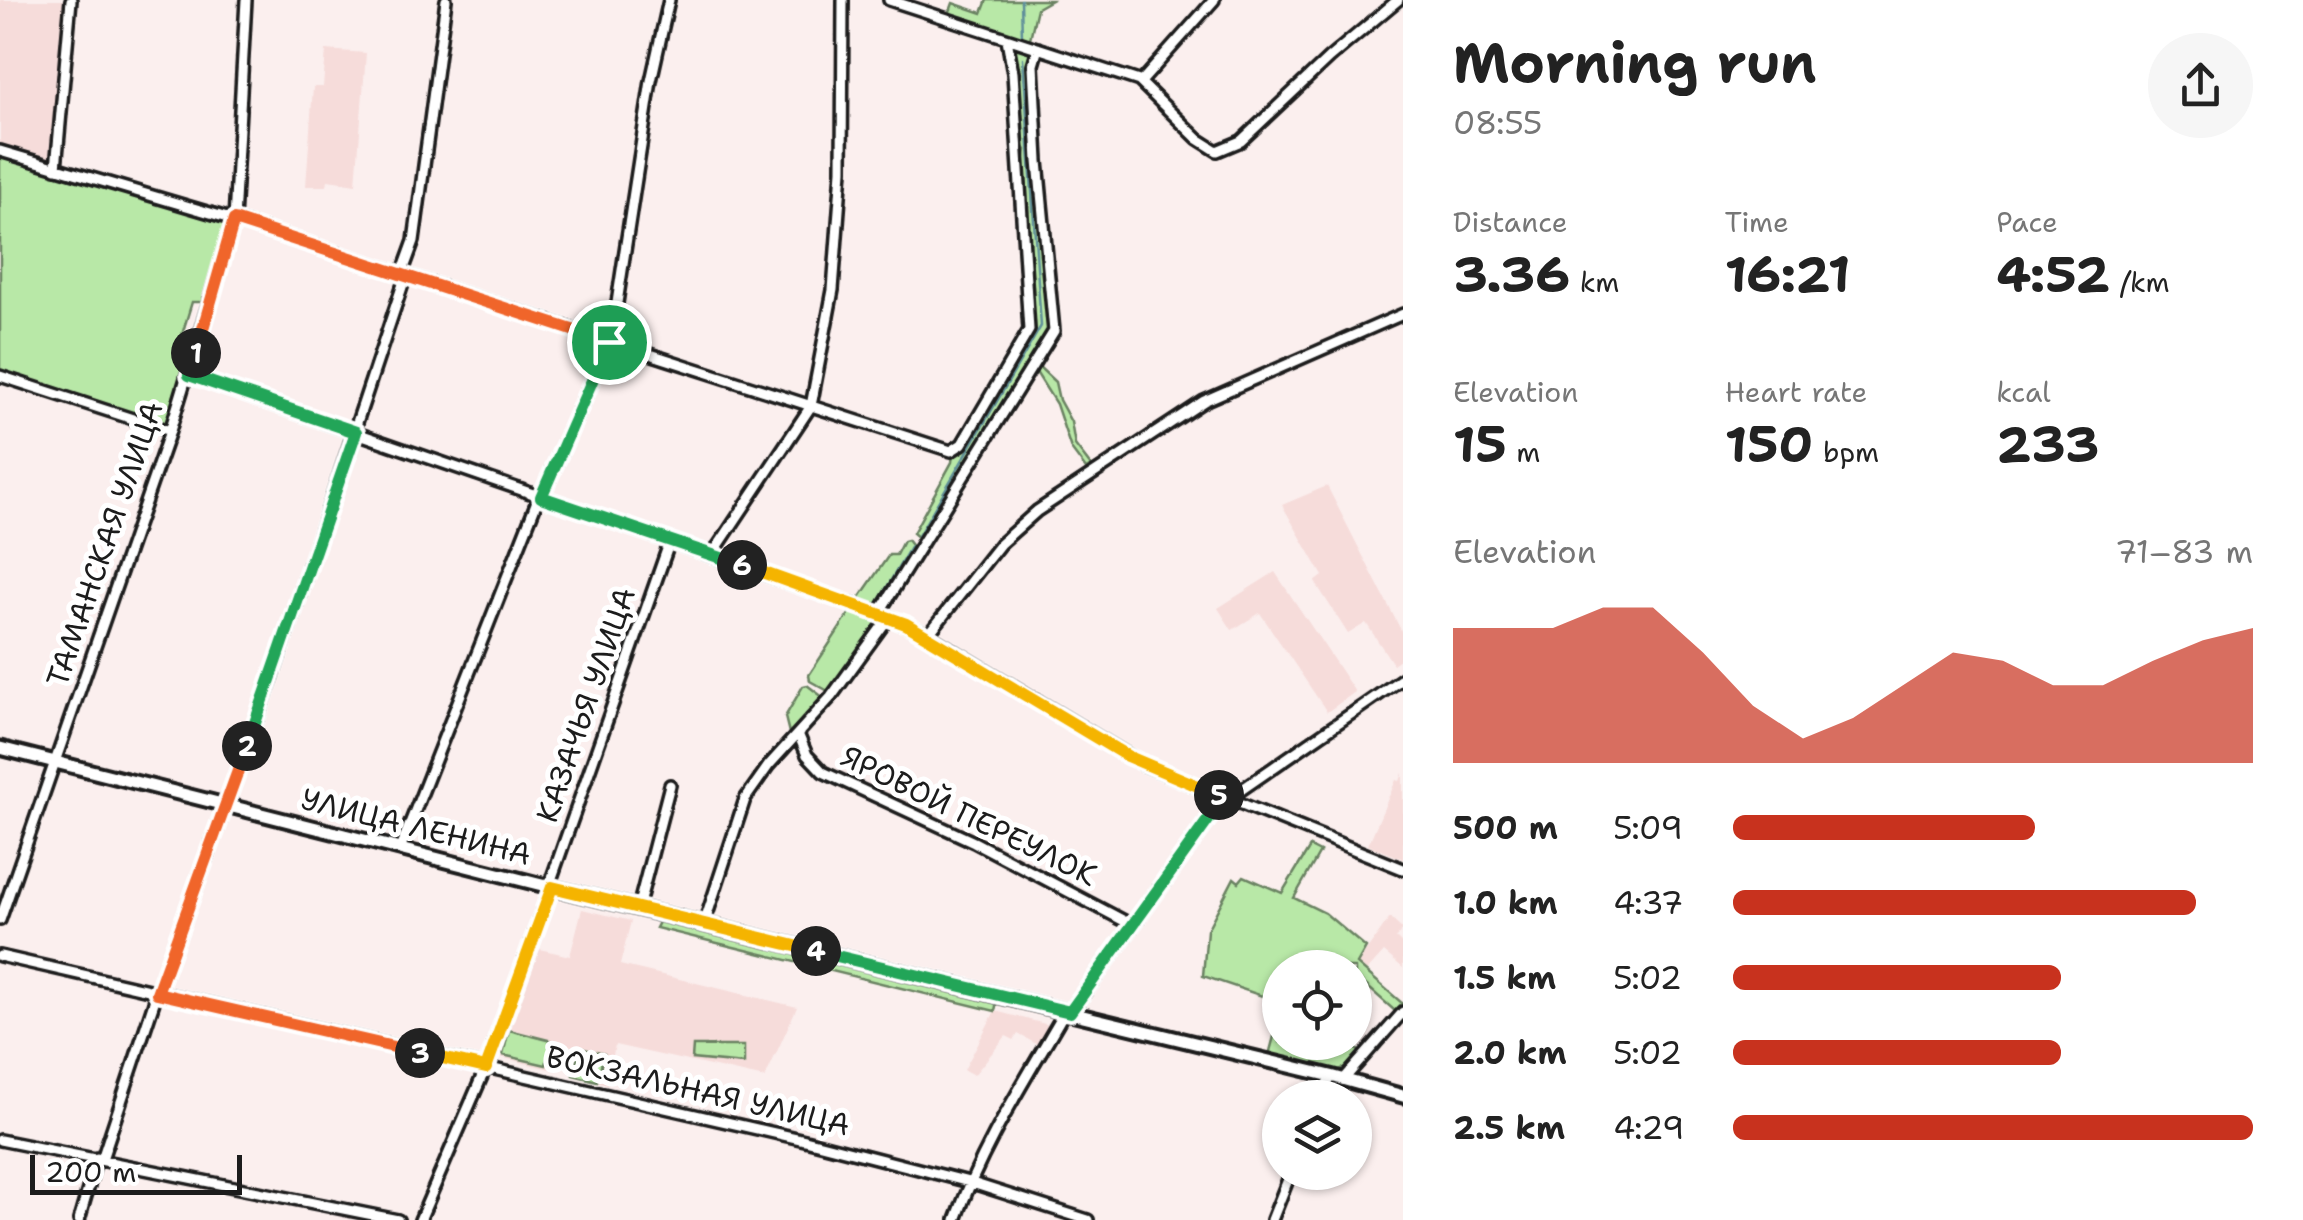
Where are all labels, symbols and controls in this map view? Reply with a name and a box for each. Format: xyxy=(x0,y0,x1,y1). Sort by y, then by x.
text: Morning run xyxy=(1453,26,1817,100)
button: share xyxy=(2148,33,2253,138)
text: 08:55 xyxy=(1453,101,1542,144)
text: Distance xyxy=(1453,203,1568,241)
text: Time xyxy=(1725,203,1789,241)
text: Pace xyxy=(1996,203,2058,241)
text: 3.36 xyxy=(1453,241,1570,308)
text: 16:21 xyxy=(1725,241,1851,308)
text: 4:52 xyxy=(1996,241,2110,308)
text: km xyxy=(1570,263,1619,301)
text: /km xyxy=(2110,263,2170,301)
pin xyxy=(567,300,652,385)
icon: arrive xyxy=(582,315,637,370)
pin: 1 xyxy=(171,328,221,378)
text: 1 xyxy=(190,334,202,372)
text: Elevation xyxy=(1453,373,1578,411)
text: Heart rate xyxy=(1725,373,1867,411)
text: kcal xyxy=(1996,373,2051,411)
street label: ТАМАНСКАЯ УЛИЦА xyxy=(36,396,173,692)
text: 15 xyxy=(1453,411,1507,478)
text: 150 xyxy=(1725,411,1813,478)
text: 233 xyxy=(1996,411,2100,478)
text: m xyxy=(1507,433,1541,471)
text: bpm xyxy=(1813,433,1879,471)
text: Elevation xyxy=(1453,530,1596,573)
text: 71–83 m xyxy=(2115,530,2253,573)
pin: 6 xyxy=(717,540,767,590)
text: 6 xyxy=(732,546,752,584)
street label: КАЗАЧЬЯ УЛИЦА xyxy=(526,582,645,828)
pin: 2 xyxy=(222,721,272,771)
text: 2 xyxy=(237,727,257,765)
street label: ЯРОВОЙ ПЕРЕУЛОК xyxy=(834,736,1104,895)
pin: 5 xyxy=(1194,770,1244,820)
text: 5 xyxy=(1210,776,1228,814)
street label: УЛИЦА ЛЕНИНА xyxy=(297,778,535,875)
text: 500 m xyxy=(1453,806,1558,849)
text: 5:09 xyxy=(1613,806,1683,849)
text: 1.0 km xyxy=(1453,881,1558,924)
text: 4:37 xyxy=(1613,881,1683,924)
pin: 4 xyxy=(791,926,841,976)
text: 4 xyxy=(806,932,826,970)
map controls xyxy=(1262,950,1372,1190)
button: locate xyxy=(1262,950,1372,1060)
text: 1.5 km xyxy=(1453,956,1556,999)
text: 5:02 xyxy=(1613,956,1682,999)
pin: 3 xyxy=(395,1028,445,1078)
text: 2.0 km xyxy=(1453,1031,1567,1074)
text: 5:02 xyxy=(1613,1031,1682,1074)
text: 3 xyxy=(410,1034,430,1072)
street label: ВОКЗАЛЬНАЯ УЛИЦА xyxy=(542,1036,854,1145)
button: layers xyxy=(1262,1080,1372,1190)
text: 2.5 km xyxy=(1453,1106,1565,1149)
text: 4:29 xyxy=(1613,1106,1684,1149)
scale bar xyxy=(30,1150,242,1194)
text: 200 m xyxy=(45,1153,136,1191)

